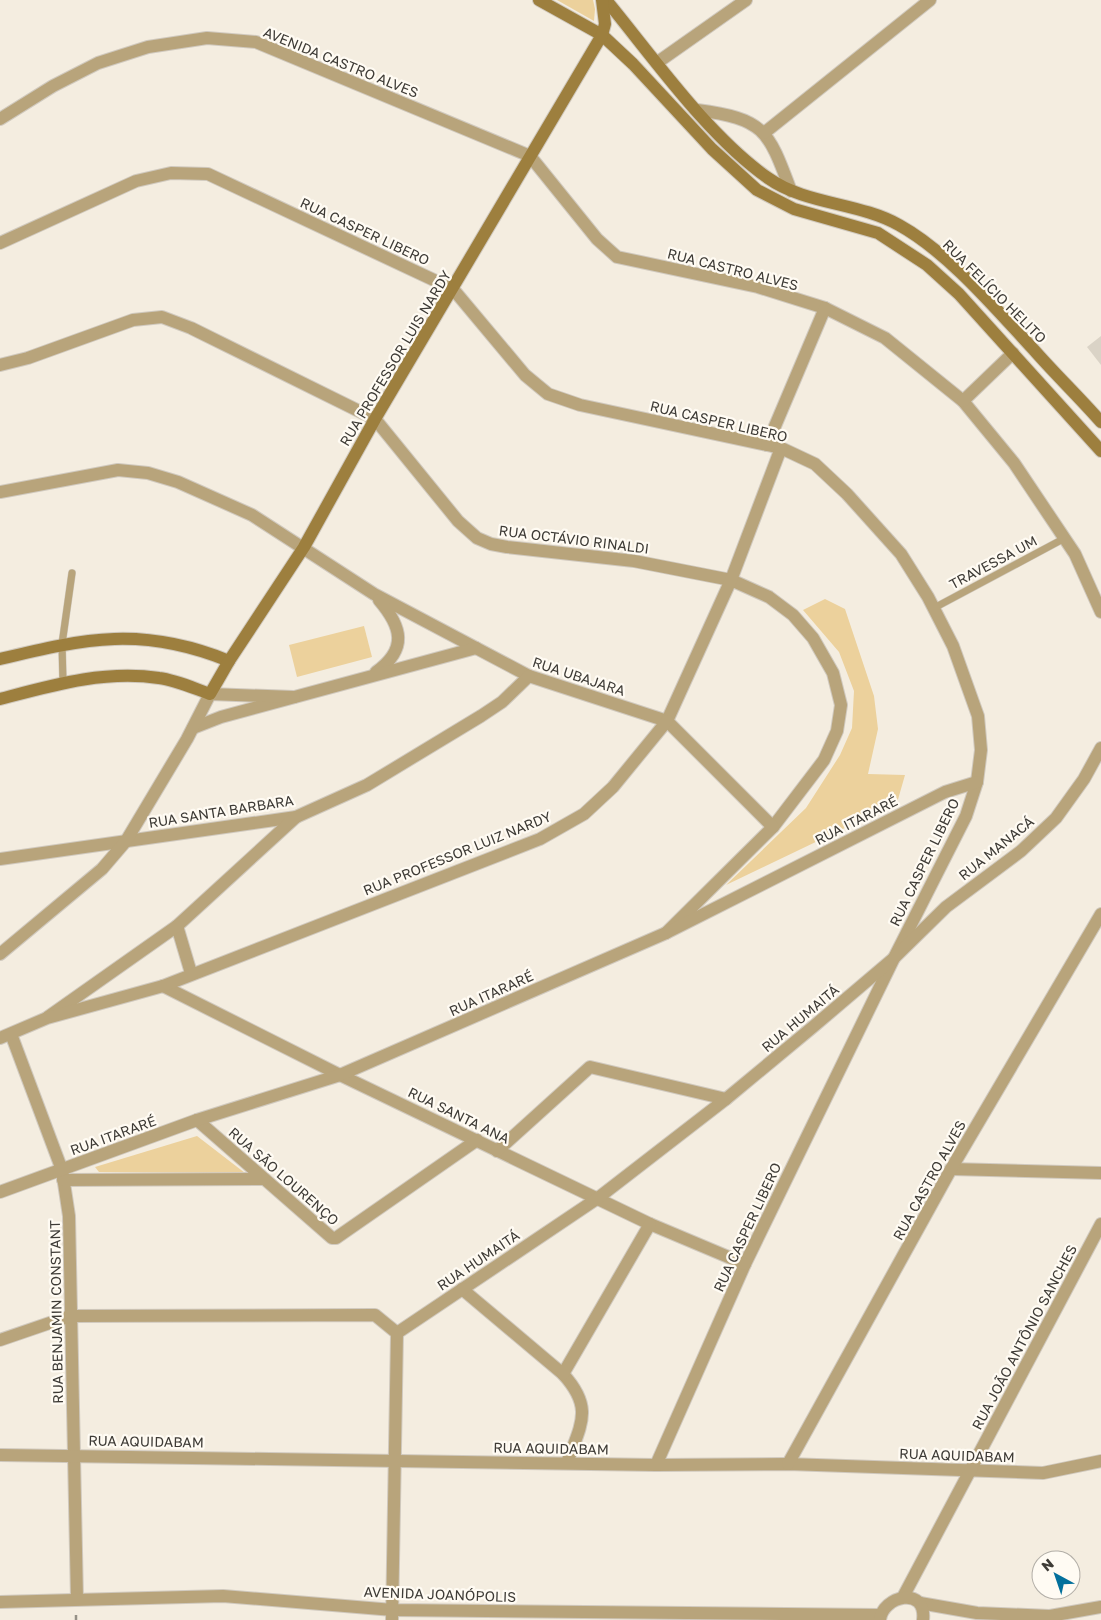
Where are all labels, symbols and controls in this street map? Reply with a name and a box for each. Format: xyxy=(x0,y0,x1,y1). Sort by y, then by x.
street label: AVENIDA CASTRO ALVES xyxy=(261,23,421,101)
street label: RUA CASPER LIBERO xyxy=(298,194,432,268)
street label: RUA FELÍCIO HELITO xyxy=(940,236,1050,346)
street label: RUA CASTRO ALVES xyxy=(666,245,800,293)
street label: RUA PROFESSOR LUIS NARDY xyxy=(336,267,454,449)
street label: RUA CASPER LIBERO xyxy=(649,397,789,445)
street label: RUA OCTÁVIO RINALDI xyxy=(498,521,650,557)
street label: TRAVESSA UM xyxy=(946,532,1040,592)
street label: RUA UBAJARA xyxy=(530,653,628,699)
street label: RUA SANTA BARBARA xyxy=(147,791,295,831)
street label: RUA ITARARÉ xyxy=(812,792,900,848)
street label: RUA CASPER LIBERO xyxy=(886,795,962,929)
street label: RUA PROFESSOR LUIZ NARDY xyxy=(361,807,554,899)
street label: RUA MANACÁ xyxy=(955,812,1038,884)
street label: RUA ITARARÉ xyxy=(446,967,536,1019)
street label: RUA HUMAITÁ xyxy=(758,980,843,1055)
street label: RUA SANTA ANA xyxy=(406,1083,513,1147)
street label: RUA ITARARÉ xyxy=(68,1112,158,1158)
street label: RUA CASTRO ALVES xyxy=(889,1117,969,1243)
street label: RUA SÃO LOURENÇO xyxy=(225,1124,343,1228)
street label: RUA CASPER LIBERO xyxy=(710,1160,784,1294)
street label: RUA BENJAMIN CONSTANT xyxy=(46,1220,66,1404)
street label: RUA HUMAITÁ xyxy=(434,1226,523,1294)
street label: RUA JOÃO ANTÔNIO SANCHES xyxy=(968,1242,1080,1432)
street label: RUA AQUIDABAM xyxy=(88,1431,204,1451)
street label: RUA AQUIDABAM xyxy=(493,1438,609,1458)
street label: RUA AQUIDABAM xyxy=(899,1444,1015,1466)
north arrow xyxy=(1031,1550,1081,1600)
text: N xyxy=(1038,1555,1057,1575)
street label: AVENIDA JOANÓPOLIS xyxy=(363,1583,517,1605)

